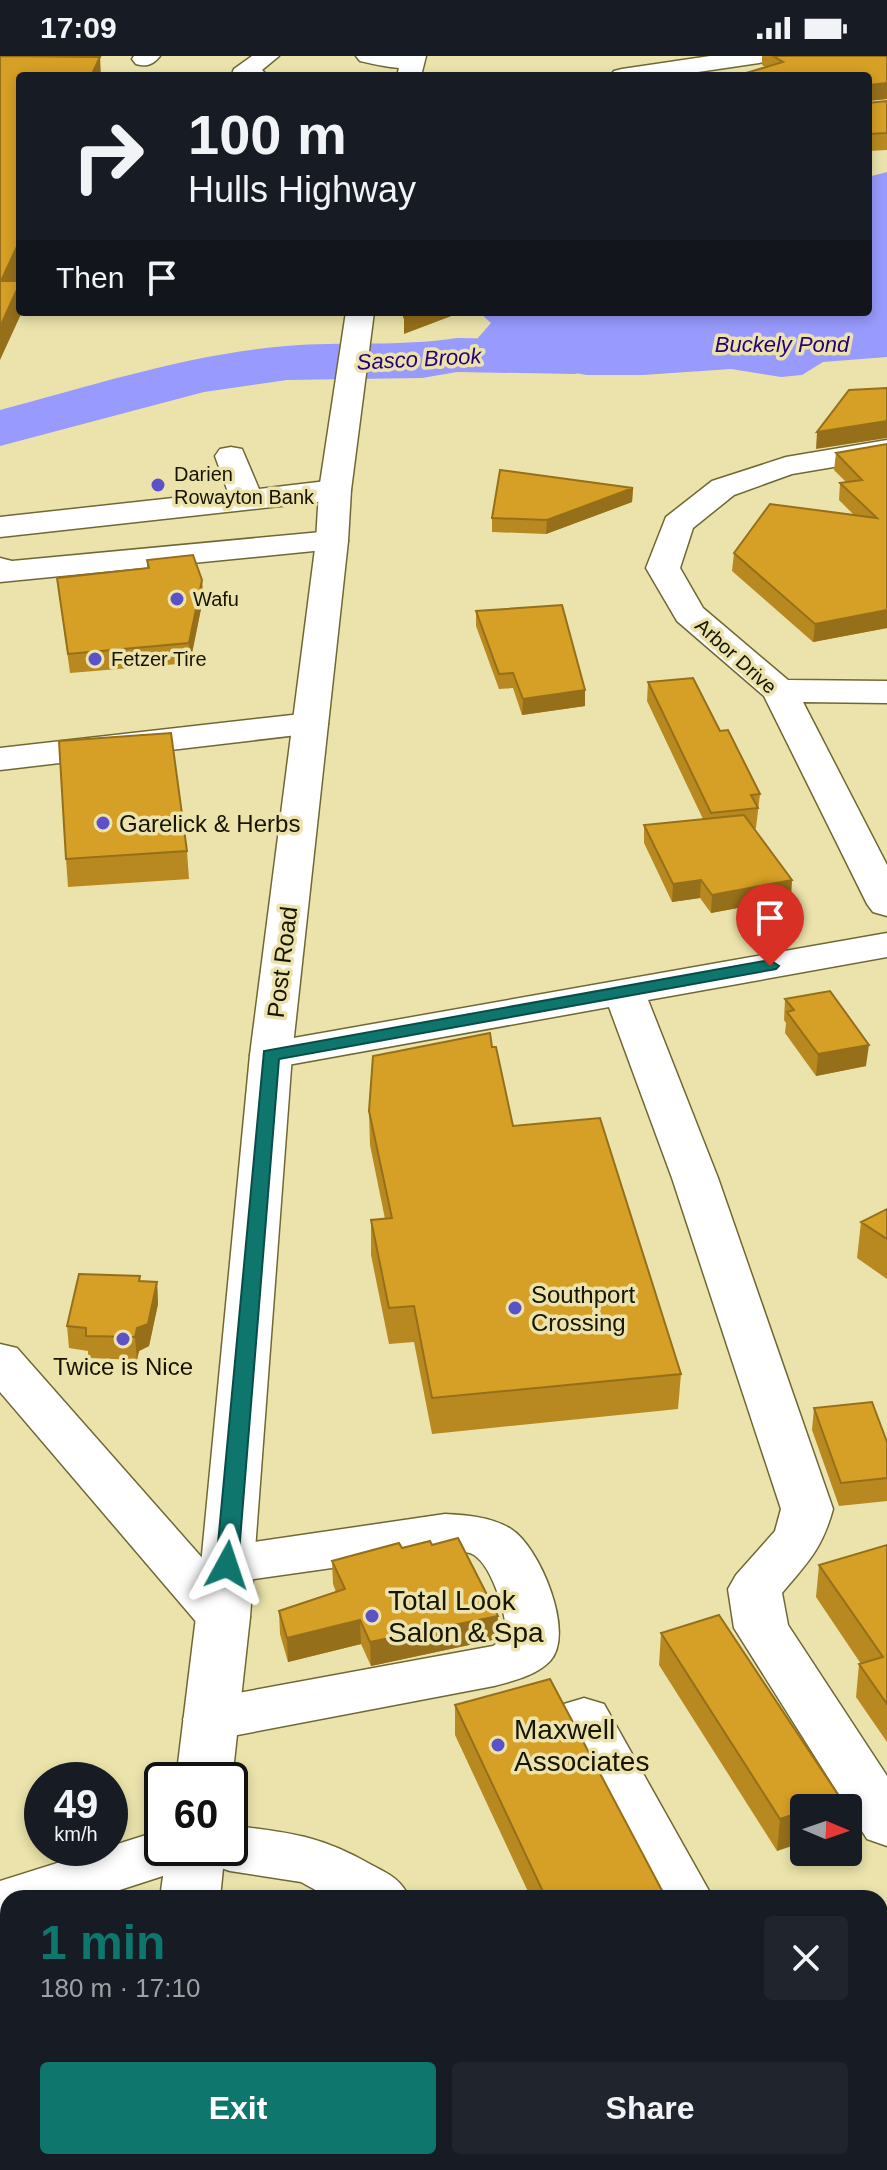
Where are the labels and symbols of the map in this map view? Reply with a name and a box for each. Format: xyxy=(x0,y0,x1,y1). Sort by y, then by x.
water label: Buckely Pond xyxy=(715,332,850,357)
water label: Sasco Brook xyxy=(356,343,483,375)
place label: Darien Rowayton Bank xyxy=(174,463,315,508)
marker: Darien Rowayton Bank xyxy=(149,476,167,494)
place label: Wafu xyxy=(193,588,239,610)
marker: Wafu xyxy=(168,590,186,608)
street label: Arbor Drive xyxy=(691,614,781,698)
place label: Fetzer Tire xyxy=(111,648,207,670)
marker: Fetzer Tire xyxy=(86,650,104,668)
place label: Garelick & Herbs xyxy=(119,810,300,837)
marker: Garelick & Herbs xyxy=(94,814,112,832)
pin xyxy=(736,884,804,966)
street label: Post Road xyxy=(262,905,302,1019)
place label: Southport Crossing xyxy=(531,1281,635,1336)
marker: Southport Crossing xyxy=(506,1299,524,1317)
marker: Twice is Nice xyxy=(114,1330,132,1348)
place label: Twice is Nice xyxy=(53,1353,193,1380)
position arrow xyxy=(185,1523,269,1607)
place label: Total Look Salon & Spa xyxy=(388,1585,544,1648)
marker: Total Look Salon & Spa xyxy=(363,1607,381,1625)
place label: Maxwell Associates xyxy=(514,1714,649,1777)
marker: Maxwell Associates xyxy=(489,1736,507,1754)
speed limit sign: 60 xyxy=(144,1762,248,1866)
north arrow xyxy=(790,1794,862,1866)

